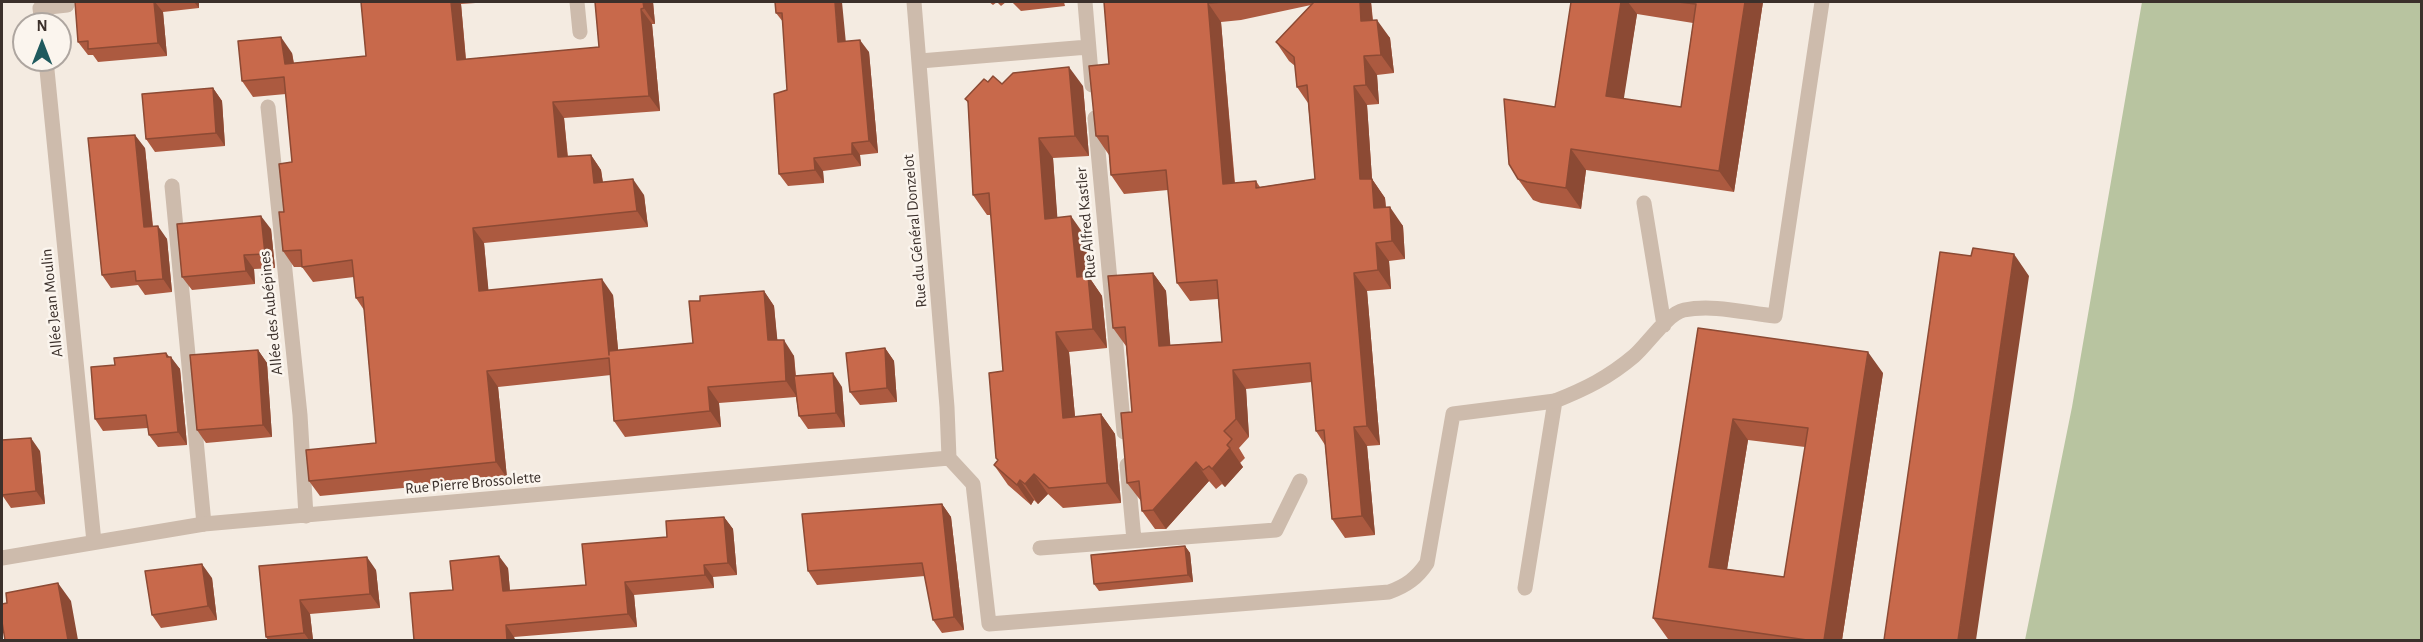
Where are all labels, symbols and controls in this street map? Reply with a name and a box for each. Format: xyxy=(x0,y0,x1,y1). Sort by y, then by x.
north arrow xyxy=(12,12,72,72)
text: N xyxy=(36,18,48,34)
street label: Rue du Général Donzelot xyxy=(899,153,931,309)
street label: Rue Alfred Kastler xyxy=(1072,167,1100,279)
street label: Allée Jean Moulin xyxy=(37,248,67,358)
street label: Allée des Aubépines xyxy=(255,250,287,376)
street label: Rue Pierre Brossolette xyxy=(404,467,542,499)

